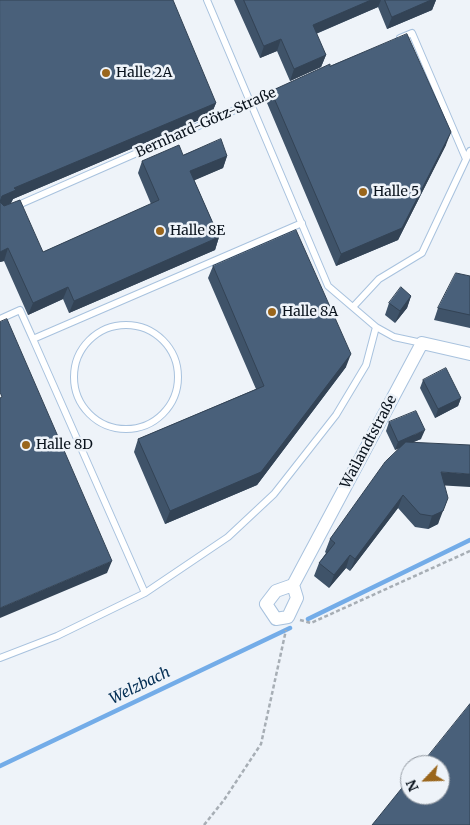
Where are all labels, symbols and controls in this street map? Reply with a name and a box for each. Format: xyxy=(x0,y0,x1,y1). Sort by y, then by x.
place label: Halle 2A xyxy=(116,65,172,81)
marker: Halle 2A xyxy=(100,67,112,79)
street label: Bernhard-Götz-Straße xyxy=(133,84,279,162)
place label: Halle 5 xyxy=(373,184,419,200)
marker: Halle 5 xyxy=(357,186,369,198)
place label: Halle 8E xyxy=(170,223,225,239)
marker: Halle 8E xyxy=(154,225,166,237)
place label: Halle 8A xyxy=(282,304,338,320)
marker: Halle 8A xyxy=(266,306,278,318)
street label: Wailandtstraße xyxy=(337,392,401,492)
place label: Halle 8D xyxy=(36,437,93,453)
marker: Halle 8D xyxy=(20,439,32,451)
water label: Welzbach xyxy=(107,664,173,708)
north arrow xyxy=(400,755,450,805)
text: N xyxy=(402,777,423,794)

